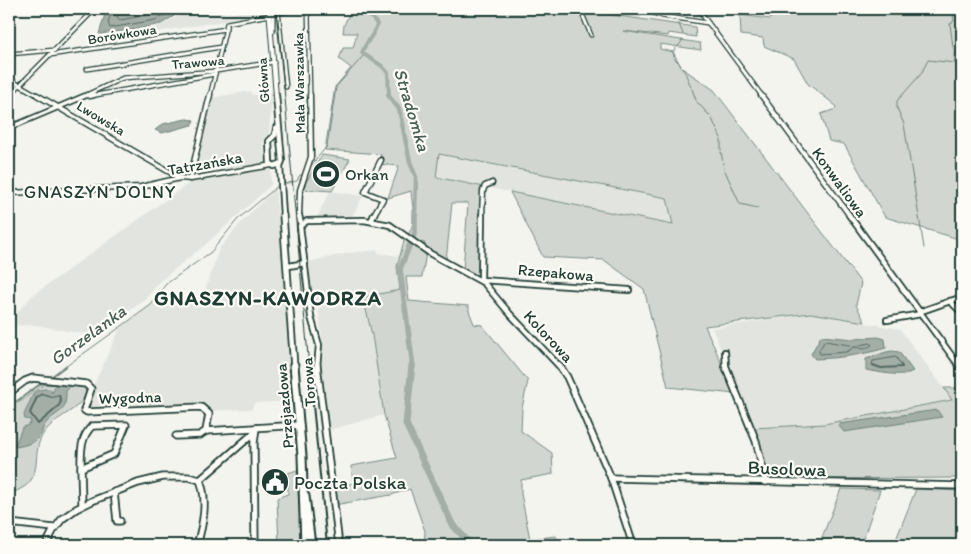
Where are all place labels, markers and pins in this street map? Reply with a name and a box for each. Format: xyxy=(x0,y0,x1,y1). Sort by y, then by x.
sports icon: Orkan xyxy=(311,159,341,189)
place label: Orkan xyxy=(345,165,389,184)
public building icon: Poczta Polska xyxy=(260,467,290,497)
place label: Poczta Polska xyxy=(294,471,406,494)

